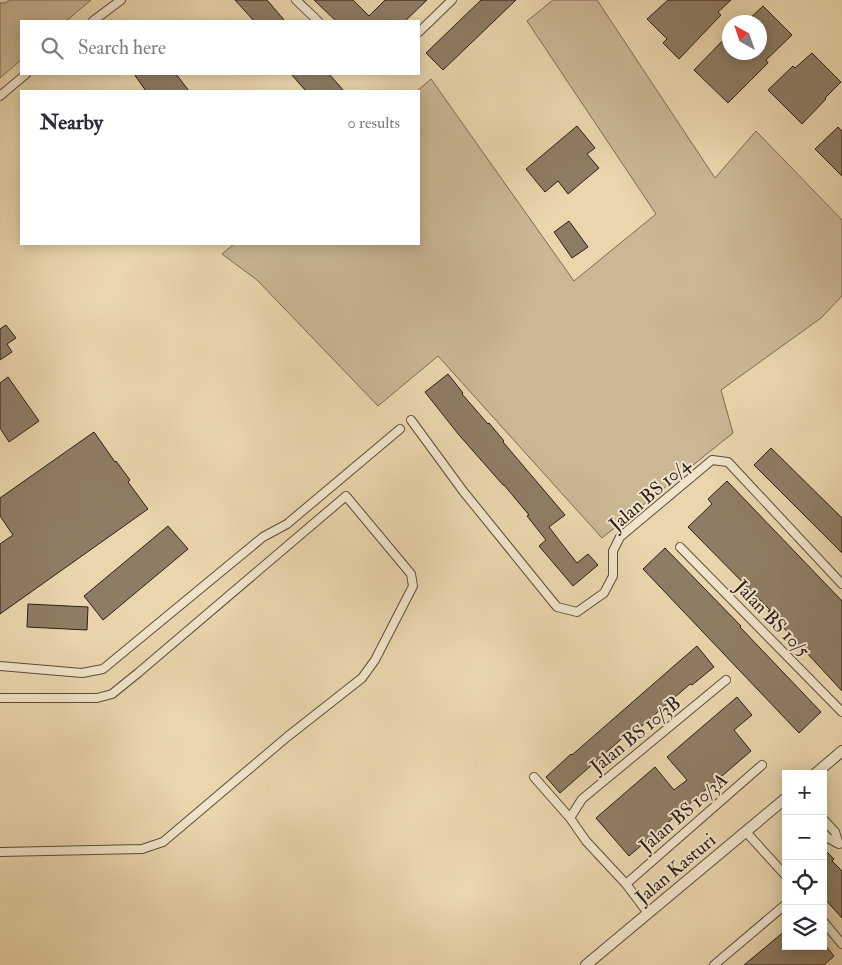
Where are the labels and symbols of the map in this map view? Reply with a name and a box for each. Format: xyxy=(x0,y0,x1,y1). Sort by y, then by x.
north arrow xyxy=(722,15,767,60)
street label: Jalan BS 10/4 xyxy=(603,453,696,537)
street label: Jalan BS 10/5 xyxy=(729,574,815,663)
street label: Jalan BS 10/3B xyxy=(585,691,686,779)
street label: Jalan BS 10/3A xyxy=(634,768,733,858)
street label: Jalan Kasturi xyxy=(630,828,721,910)

